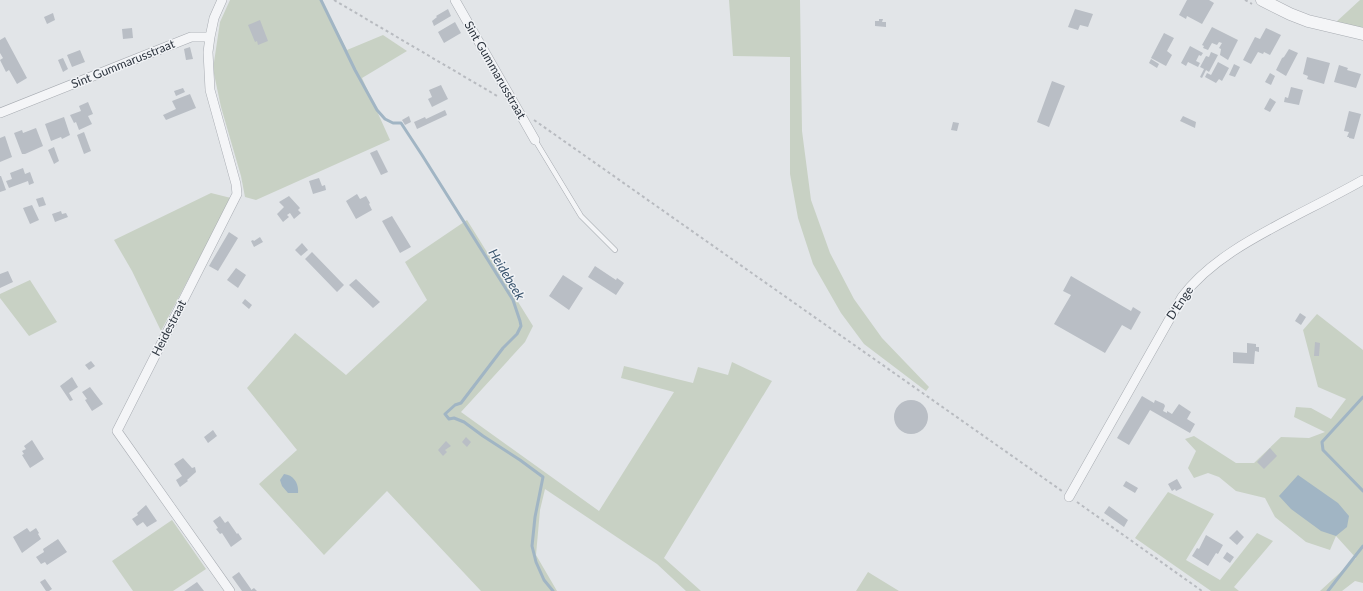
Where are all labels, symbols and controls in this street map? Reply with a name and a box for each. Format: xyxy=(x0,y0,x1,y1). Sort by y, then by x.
street label: Sint Gummarusstraat xyxy=(461,18,530,122)
street label: Sint Gummarusstraat xyxy=(69,36,178,91)
water label: Heidebeek xyxy=(486,246,529,303)
street label: D'Enge xyxy=(1163,283,1196,322)
street label: Heidestraat xyxy=(148,296,189,358)

